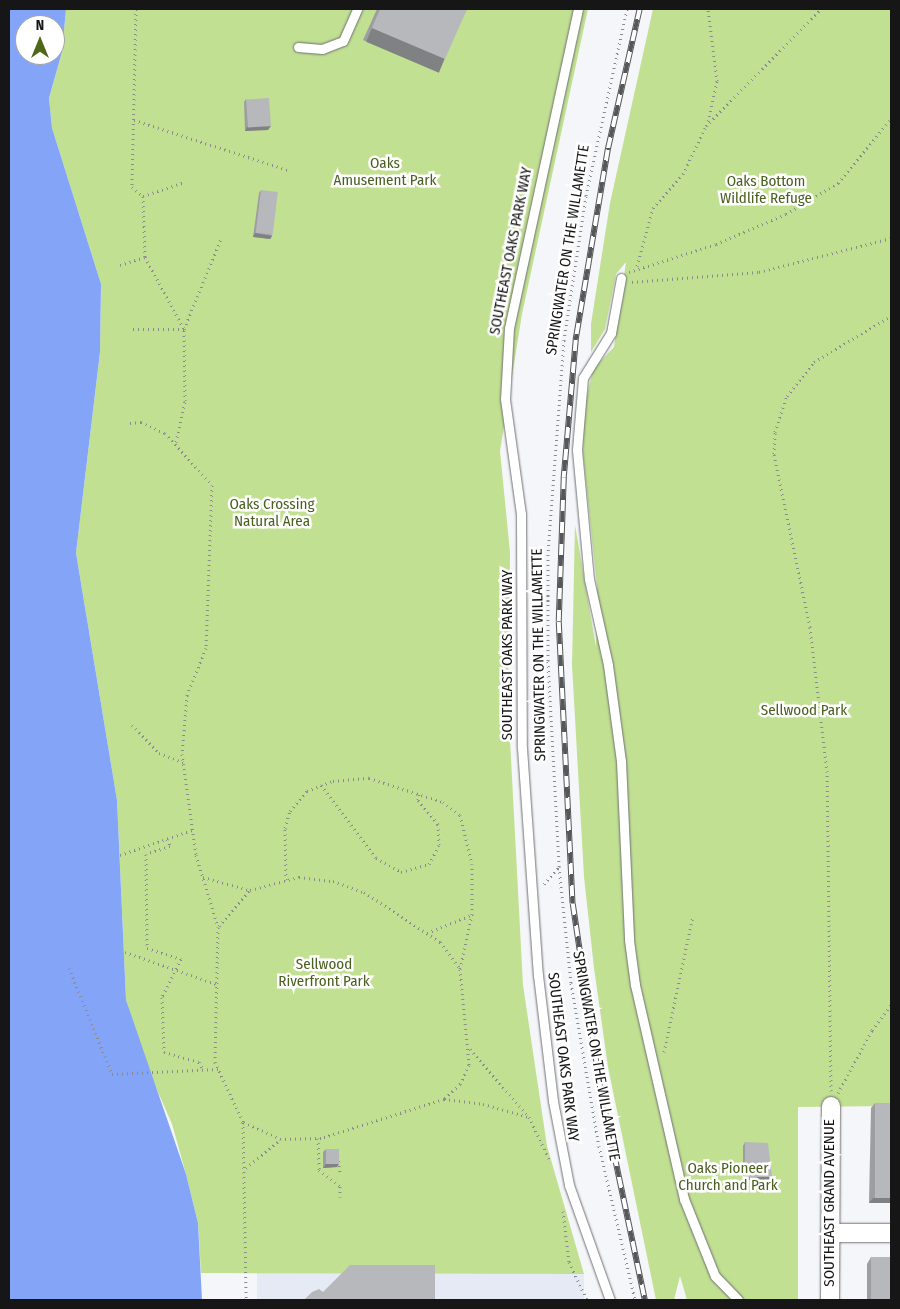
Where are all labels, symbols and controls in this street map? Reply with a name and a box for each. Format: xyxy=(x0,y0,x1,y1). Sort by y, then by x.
north arrow xyxy=(15,15,65,65)
text: N xyxy=(36,17,44,34)
street label: SPRINGWATER ON THE WILLAMETTE xyxy=(542,144,594,356)
park label: Oaks Amusement Park xyxy=(333,154,437,189)
street label: SOUTHEAST OAKS PARK WAY xyxy=(486,166,536,336)
park label: Oaks Bottom Wildlife Refuge xyxy=(720,172,812,207)
park label: Oaks Crossing Natural Area xyxy=(230,495,314,530)
street label: SPRINGWATER ON THE WILLAMETTE xyxy=(528,548,550,762)
street label: SOUTHEAST OAKS PARK WAY xyxy=(499,570,517,740)
park label: Sellwood Park xyxy=(761,702,847,720)
street label: SPRINGWATER ON THE WILLAMETTE xyxy=(569,950,623,1162)
park label: Sellwood Riverfront Park xyxy=(278,955,370,990)
street label: SOUTHEAST OAKS PARK WAY xyxy=(544,971,582,1143)
street label: SOUTHEAST GRAND AVENUE xyxy=(821,1119,839,1287)
park label: Oaks Pioneer Church and Park xyxy=(678,1159,778,1194)

